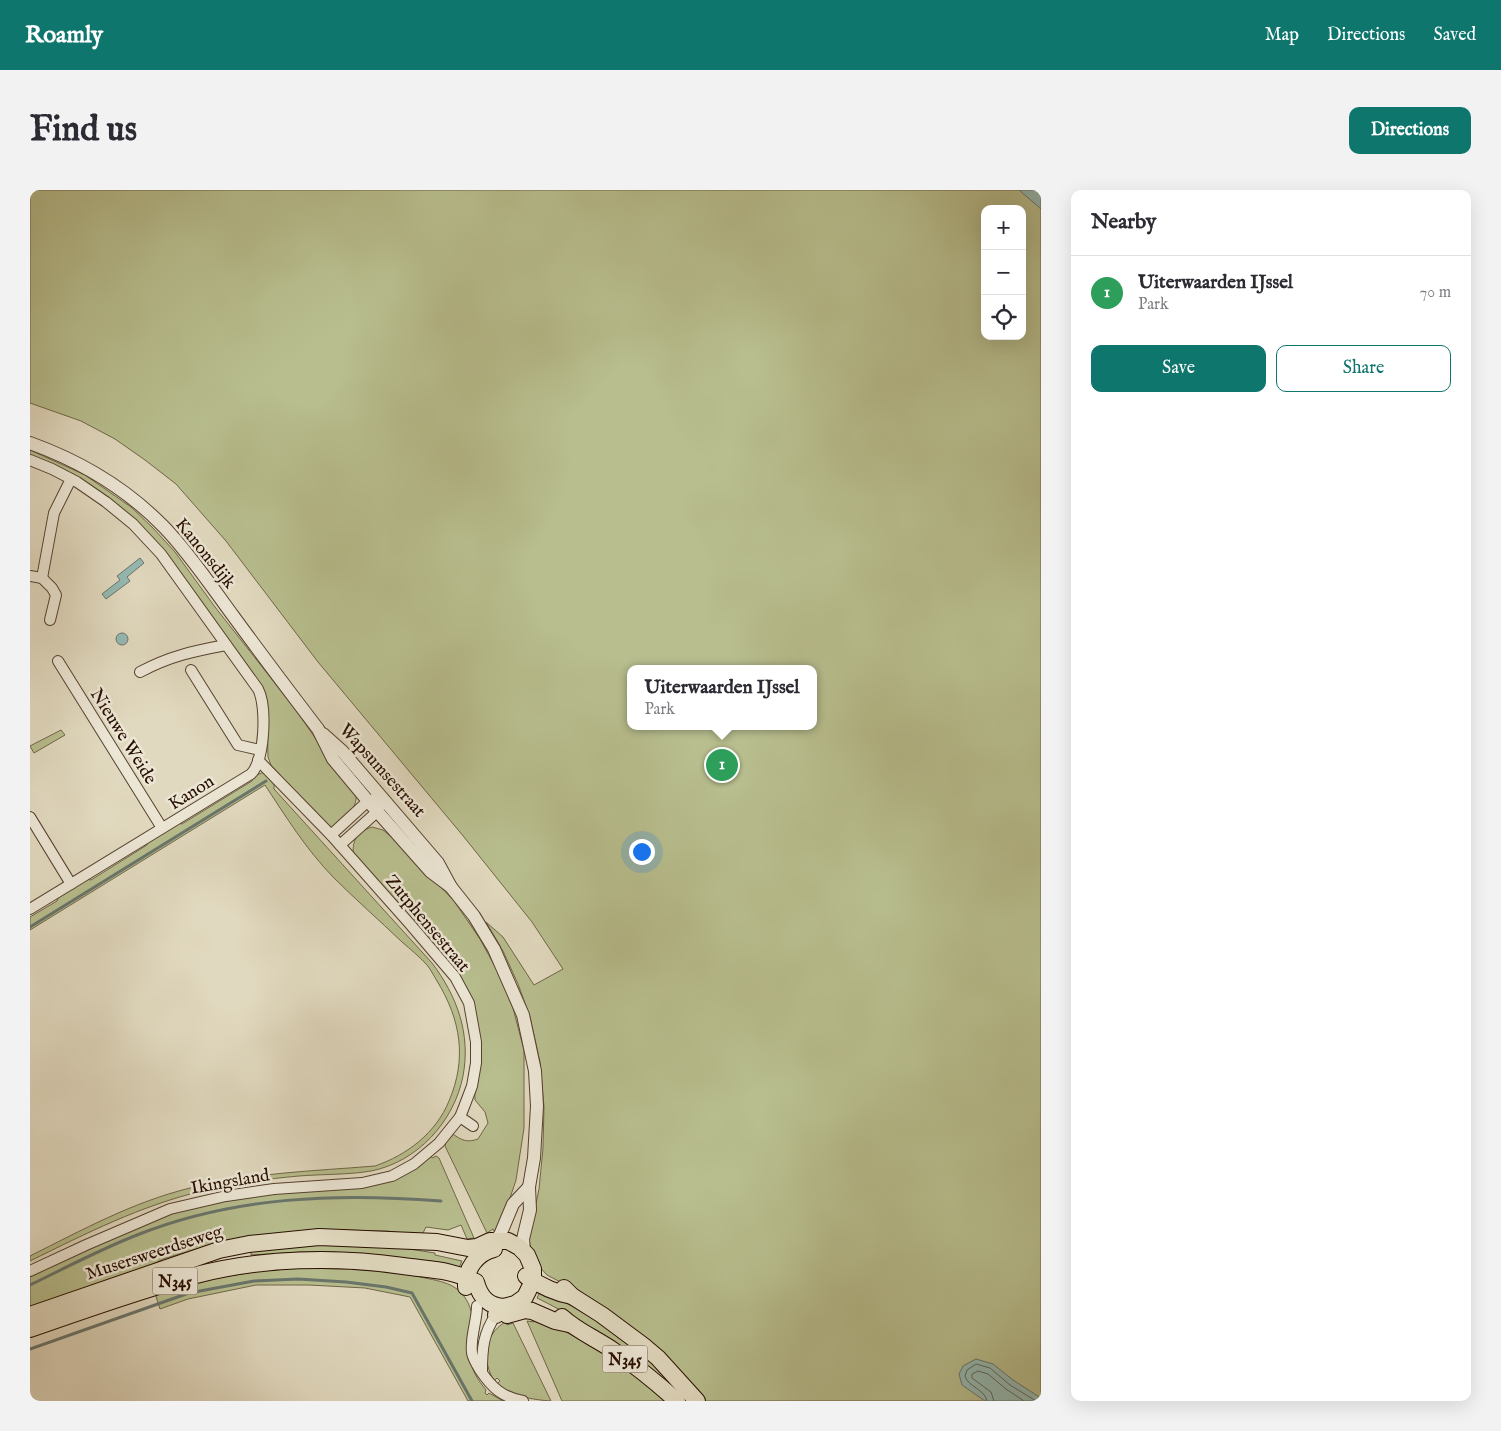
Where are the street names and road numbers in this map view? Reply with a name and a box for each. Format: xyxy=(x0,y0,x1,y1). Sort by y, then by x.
street label: Kanonsdijk xyxy=(169,514,240,594)
street label: Nieuwe Weide xyxy=(84,685,161,789)
street label: Wapsumsestraat xyxy=(334,719,430,823)
street label: Kanon xyxy=(165,770,219,816)
street label: Zutphensestraat xyxy=(379,870,474,978)
street label: Ikingsland xyxy=(189,1164,272,1201)
street label: Musersweerdseweg xyxy=(83,1220,226,1286)
road number: N345 xyxy=(152,1268,198,1294)
road number: N345 xyxy=(602,1346,648,1372)

